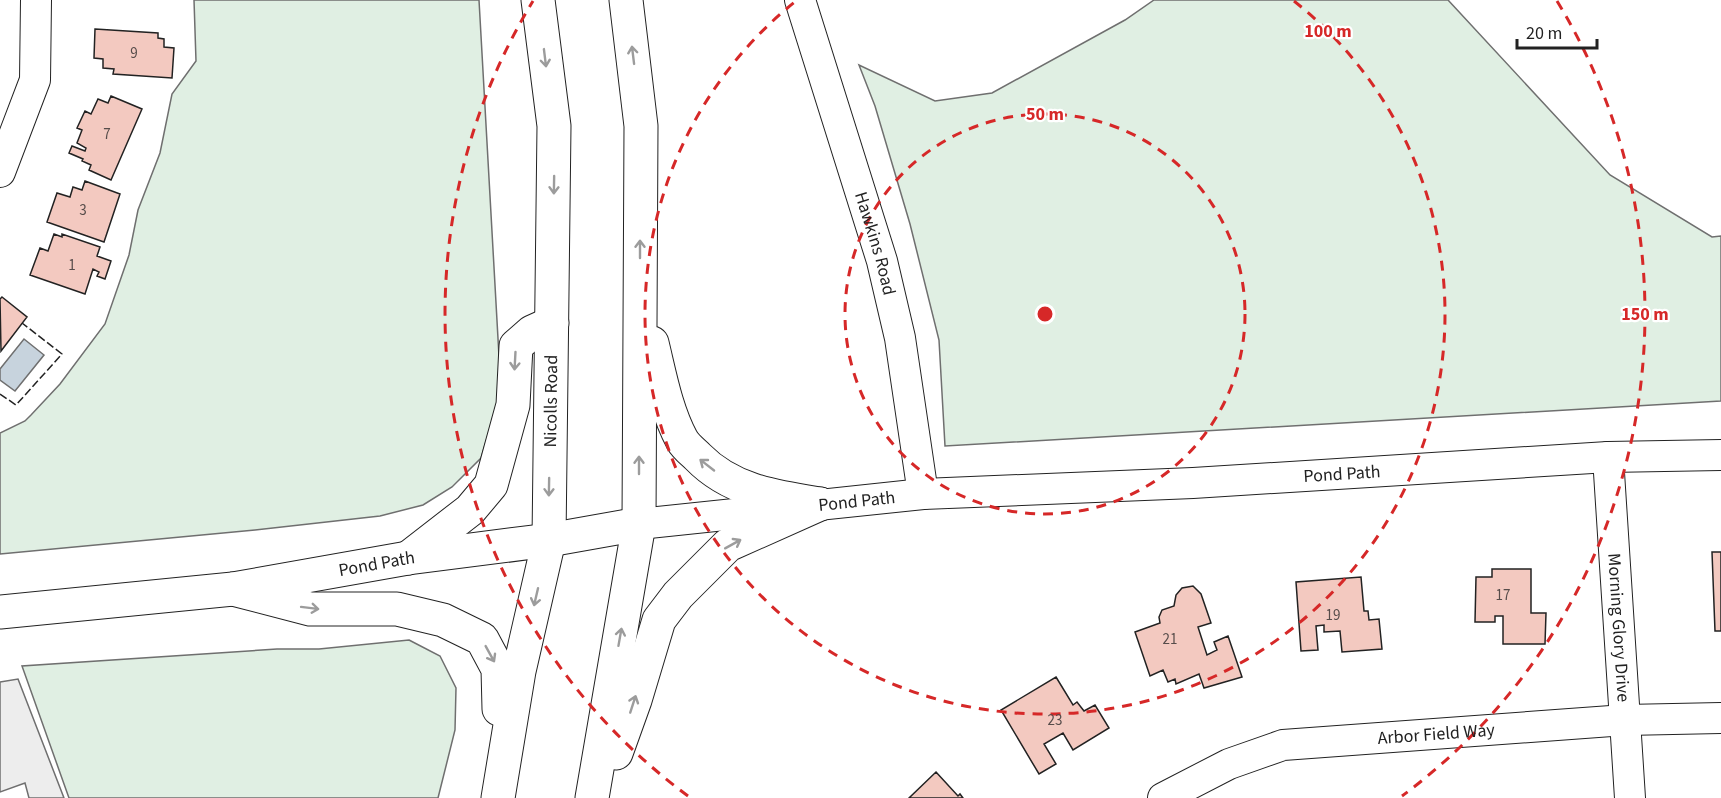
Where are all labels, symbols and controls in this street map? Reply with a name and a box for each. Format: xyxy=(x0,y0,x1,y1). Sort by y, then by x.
scale bar xyxy=(1517,12,1596,50)
text: 100 m xyxy=(1304,19,1352,44)
text: 20 m xyxy=(1526,21,1562,46)
house number: 9 xyxy=(130,43,138,64)
one-way arrow xyxy=(627,45,638,65)
one-way arrow xyxy=(540,48,551,67)
text: 50 m xyxy=(1026,102,1064,127)
house number: 7 xyxy=(103,124,111,145)
one-way arrow xyxy=(548,174,559,194)
street label: Hawkins Road xyxy=(848,189,902,298)
house number: 3 xyxy=(79,200,87,221)
one-way arrow xyxy=(635,240,646,260)
house number: 1 xyxy=(68,255,76,276)
text: 150 m xyxy=(1621,302,1669,327)
centre of rings xyxy=(1035,304,1055,324)
one-way arrow xyxy=(509,351,520,371)
street label: Nicolls Road xyxy=(538,355,564,448)
one-way arrow xyxy=(633,456,645,476)
one-way arrow xyxy=(700,459,716,472)
street label: Pond Path xyxy=(1303,459,1381,489)
one-way arrow xyxy=(544,476,555,496)
street label: Pond Path xyxy=(817,485,897,518)
one-way arrow xyxy=(724,538,741,550)
street label: Pond Path xyxy=(337,545,416,583)
street label: Morning Glory Drive xyxy=(1601,552,1636,703)
house number: 17 xyxy=(1496,585,1510,606)
one-way arrow xyxy=(530,587,541,606)
one-way arrow xyxy=(300,602,319,613)
house number: 19 xyxy=(1326,605,1340,626)
one-way arrow xyxy=(615,628,626,647)
house number: 21 xyxy=(1163,629,1177,650)
one-way arrow xyxy=(484,645,496,662)
one-way arrow xyxy=(628,695,639,714)
house number: 23 xyxy=(1048,710,1062,731)
street label: Arbor Field Way xyxy=(1377,718,1496,751)

